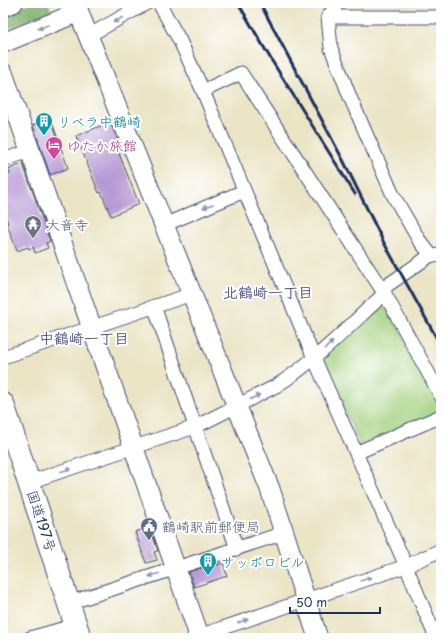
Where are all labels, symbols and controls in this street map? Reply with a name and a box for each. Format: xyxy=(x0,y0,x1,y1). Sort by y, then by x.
one-way arrow xyxy=(112,16,124,23)
one-way arrow xyxy=(36,24,48,30)
building icon: リベラ中鶴崎 xyxy=(34,111,54,136)
place label: リベラ中鶴崎 xyxy=(57,111,141,132)
hotel icon: ゆたか旅館 xyxy=(44,135,64,160)
place label: ゆたか旅館 xyxy=(67,135,137,156)
one-way arrow xyxy=(203,203,214,209)
temple icon: 大音寺 xyxy=(23,214,43,239)
place label: 大音寺 xyxy=(46,214,88,235)
district label: 北鶴崎一丁目 xyxy=(223,280,313,303)
district label: 中鶴崎一丁目 xyxy=(39,326,129,349)
one-way arrow xyxy=(323,340,334,349)
one-way arrow xyxy=(249,394,261,400)
one-way arrow xyxy=(60,466,72,472)
street label: 国道197号 xyxy=(22,487,62,555)
public building icon: 鶴崎駅前郵便局 xyxy=(139,516,159,541)
place label: 鶴崎駅前郵便局 xyxy=(162,516,260,537)
building icon: サッポロビル xyxy=(198,551,218,576)
place label: サッポロビル xyxy=(221,551,305,572)
one-way arrow xyxy=(147,572,159,578)
one-way arrow xyxy=(361,576,373,582)
scale bar xyxy=(290,589,380,615)
text: 50 m xyxy=(296,593,327,611)
one-way arrow xyxy=(238,618,250,624)

